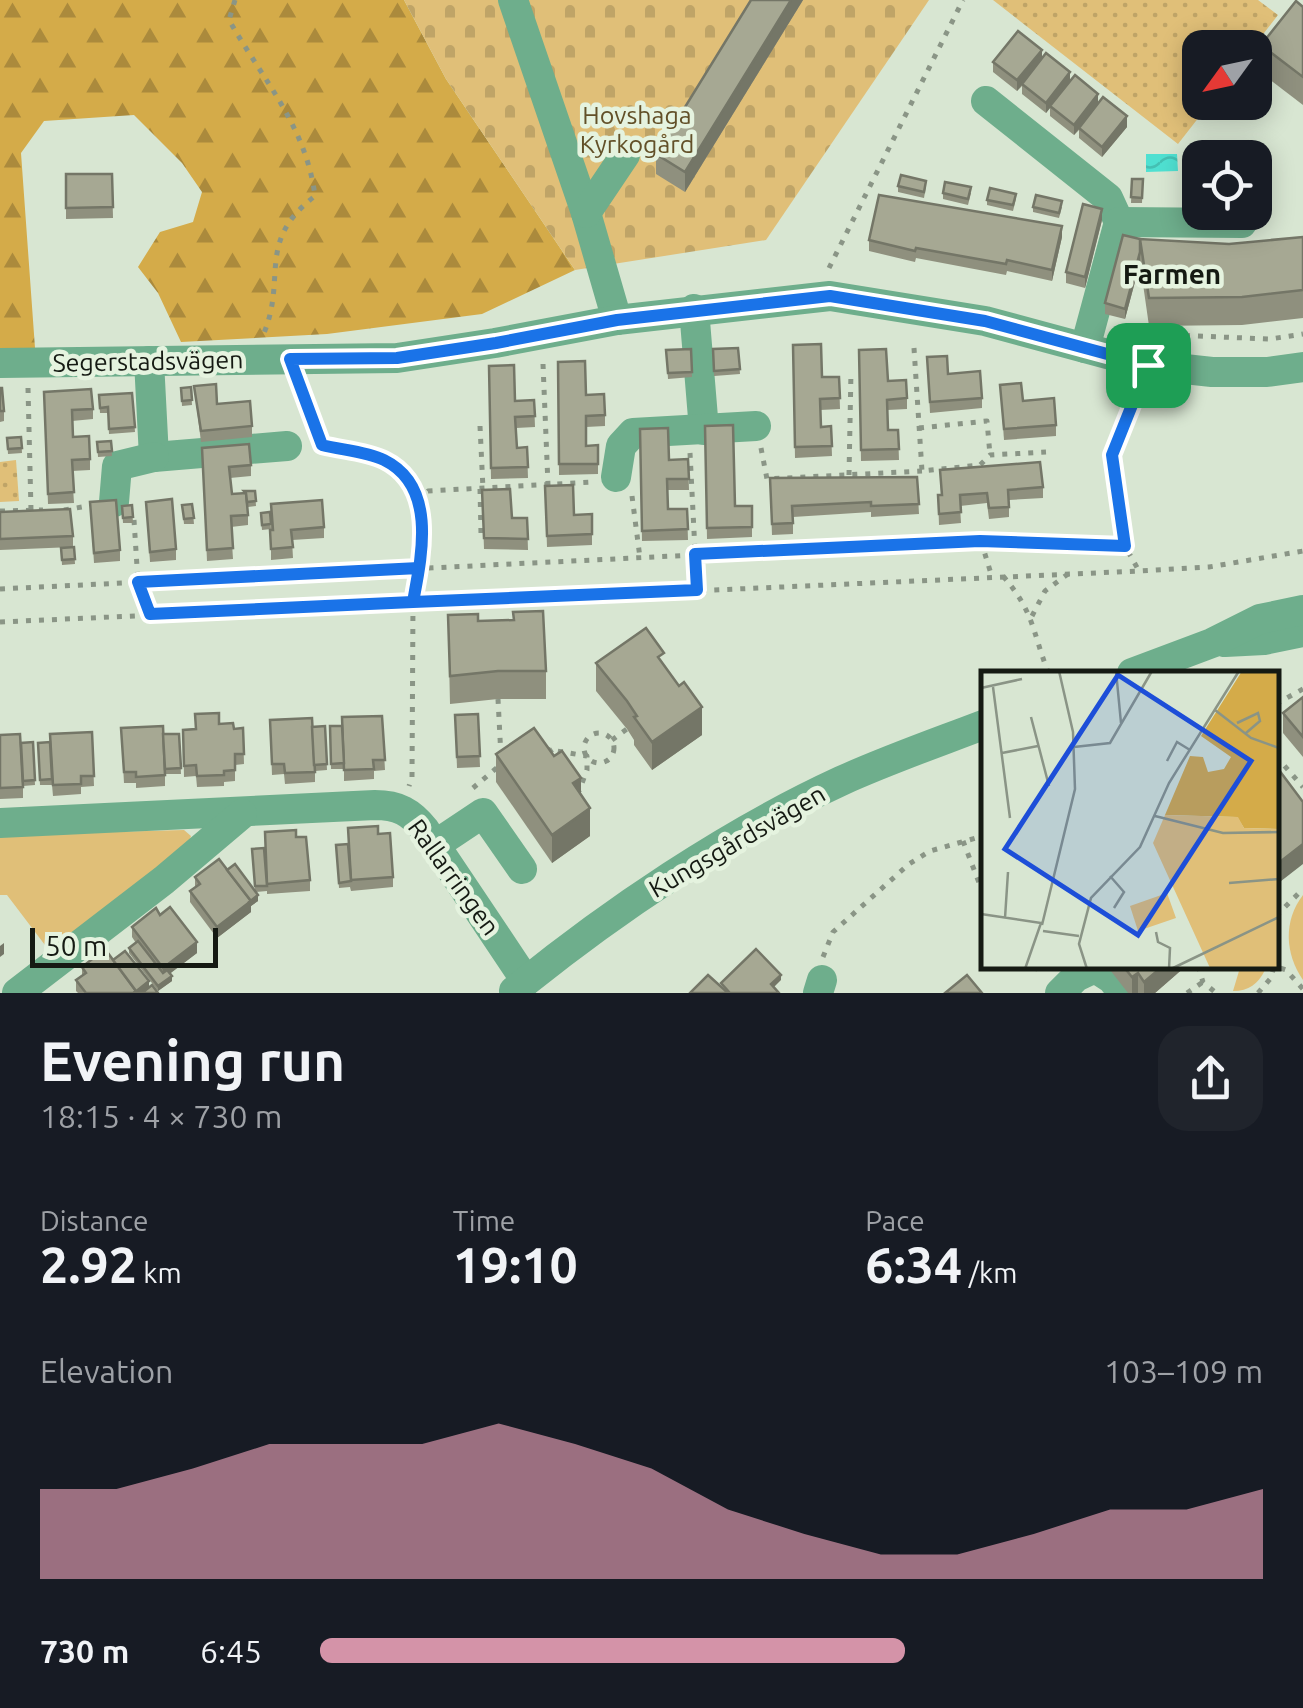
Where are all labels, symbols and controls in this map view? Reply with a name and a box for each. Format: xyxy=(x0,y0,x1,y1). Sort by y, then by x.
north arrow xyxy=(1182,30,1272,120)
map controls xyxy=(1182,30,1272,230)
park label: Hovshaga Kyrkogård xyxy=(580,101,694,158)
button: locate xyxy=(1182,140,1272,230)
district label: Farmen xyxy=(1123,258,1221,289)
pin xyxy=(1106,323,1191,408)
icon: arrive xyxy=(1121,338,1176,393)
street label: Segerstadsvägen xyxy=(52,345,244,377)
inset map xyxy=(981,671,1278,968)
street label: Kungsgårdsvägen xyxy=(644,779,830,903)
street label: Rallarringen xyxy=(403,814,505,940)
scale bar xyxy=(30,923,218,968)
text: 50 m xyxy=(45,930,107,961)
button: share xyxy=(1158,1026,1263,1131)
text: Evening run xyxy=(40,1030,345,1091)
text: 18:15 · 4 × 730 m xyxy=(40,1098,282,1134)
text: Distance xyxy=(40,1205,148,1236)
text: Time xyxy=(453,1205,515,1236)
text: Pace xyxy=(865,1205,925,1236)
text: 2.92 xyxy=(40,1236,137,1292)
text: 19:10 xyxy=(453,1236,578,1292)
text: 6:34 xyxy=(865,1236,962,1292)
text: km xyxy=(137,1257,182,1288)
text: /km xyxy=(962,1257,1017,1288)
text: Elevation xyxy=(40,1353,173,1389)
text: 103–109 m xyxy=(1104,1353,1263,1389)
text: 730 m xyxy=(40,1633,129,1669)
text: 6:45 xyxy=(200,1633,262,1669)

